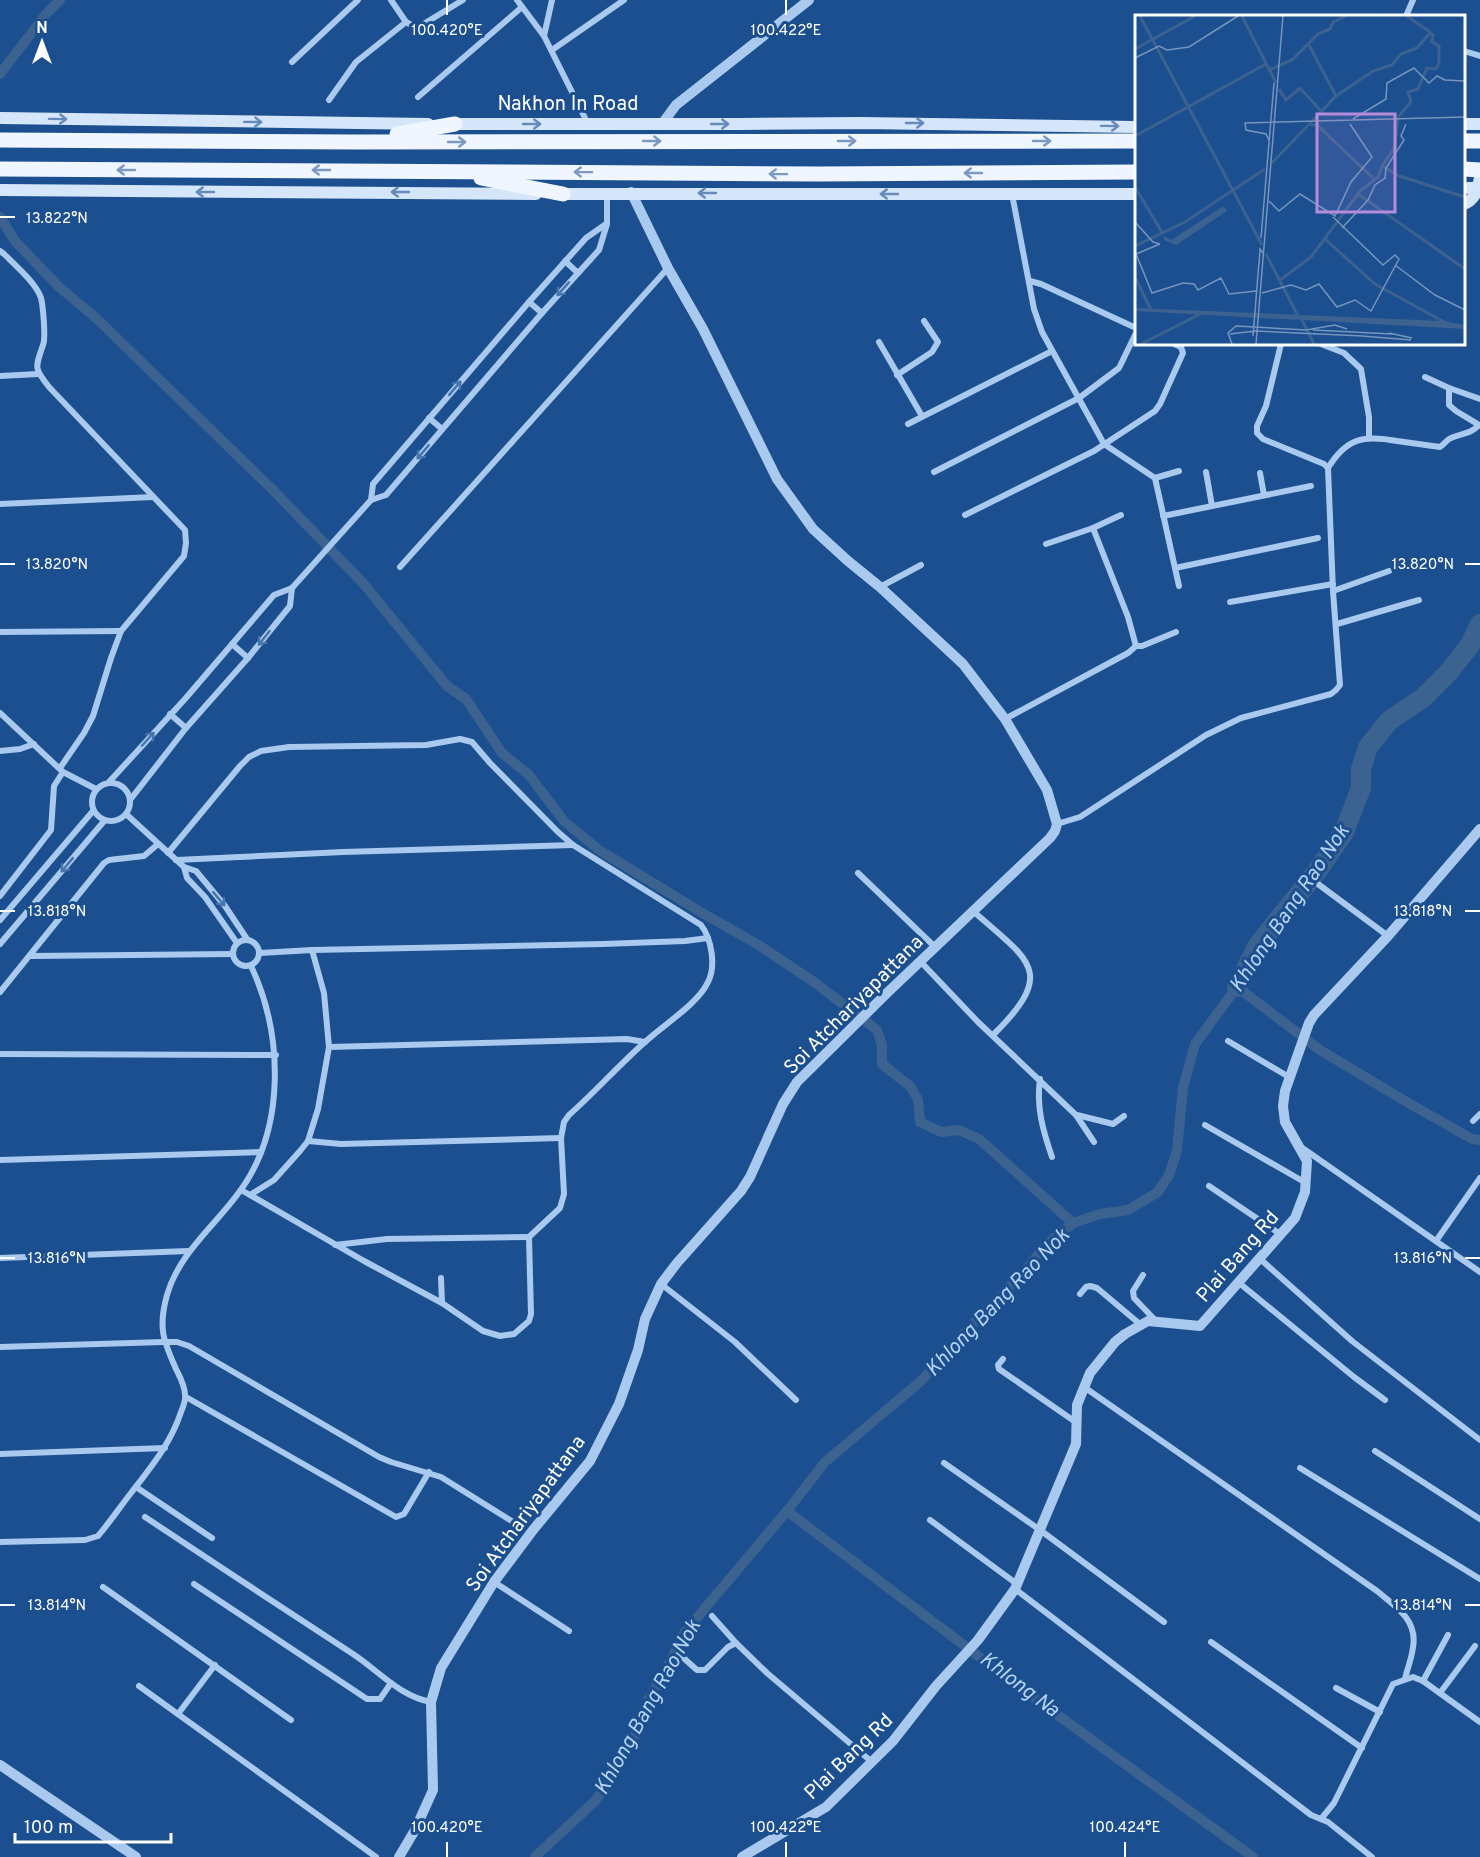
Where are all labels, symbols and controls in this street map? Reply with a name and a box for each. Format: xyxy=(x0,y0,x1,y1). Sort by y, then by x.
north arrow xyxy=(12,12,72,72)
inset map xyxy=(1135,15,1465,345)
text: N xyxy=(36,19,48,39)
text: 100.420°E xyxy=(411,22,483,41)
text: 100.422°E xyxy=(751,22,821,41)
street label: Nakhon In Road xyxy=(497,92,639,118)
one-way arrow xyxy=(48,114,68,125)
one-way arrow xyxy=(243,116,263,128)
one-way arrow xyxy=(905,117,925,129)
one-way arrow xyxy=(522,118,542,130)
one-way arrow xyxy=(710,118,730,130)
one-way arrow xyxy=(1100,120,1120,132)
one-way arrow xyxy=(641,135,661,147)
one-way arrow xyxy=(836,135,856,147)
one-way arrow xyxy=(1031,135,1051,147)
one-way arrow xyxy=(446,136,466,148)
one-way arrow xyxy=(117,164,137,176)
one-way arrow xyxy=(312,165,332,176)
one-way arrow xyxy=(574,166,594,178)
one-way arrow xyxy=(964,167,984,179)
one-way arrow xyxy=(769,168,789,180)
one-way arrow xyxy=(195,186,215,198)
one-way arrow xyxy=(390,187,410,198)
one-way arrow xyxy=(697,187,717,199)
one-way arrow xyxy=(880,188,900,200)
text: 13.822°N xyxy=(26,210,88,229)
one-way arrow xyxy=(556,281,570,296)
one-way arrow xyxy=(448,381,462,396)
one-way arrow xyxy=(416,444,429,460)
text: 13.820°N xyxy=(26,556,88,575)
text: 13.820°N xyxy=(1392,556,1454,575)
one-way arrow xyxy=(258,630,271,646)
one-way arrow xyxy=(141,731,155,746)
water label: Khlong Bang Rao Nok xyxy=(1224,819,1357,998)
one-way arrow xyxy=(60,857,74,872)
one-way arrow xyxy=(212,891,226,906)
text: 13.818°N xyxy=(28,903,86,922)
text: 13.818°N xyxy=(1394,903,1452,922)
street label: Soi Atchariyapattana xyxy=(779,930,930,1081)
street label: Plai Bang Rd xyxy=(1191,1206,1286,1309)
water label: Khlong Bang Rao Nok xyxy=(920,1223,1076,1383)
text: 13.816°N xyxy=(28,1250,86,1269)
text: 13.816°N xyxy=(1394,1250,1452,1269)
street label: Soi Atchariyapattana xyxy=(461,1431,592,1598)
text: 13.814°N xyxy=(28,1597,86,1616)
text: 13.814°N xyxy=(1394,1597,1452,1616)
water label: Khlong Bang Rao Nok xyxy=(589,1615,708,1800)
water label: Khlong Na xyxy=(974,1646,1065,1724)
street label: Plai Bang Rd xyxy=(799,1709,899,1806)
scale bar xyxy=(15,1806,171,1844)
text: 100 m xyxy=(24,1817,73,1840)
text: 100.420°E xyxy=(411,1819,483,1838)
text: 100.422°E xyxy=(751,1819,821,1838)
text: 100.424°E xyxy=(1090,1819,1160,1838)

